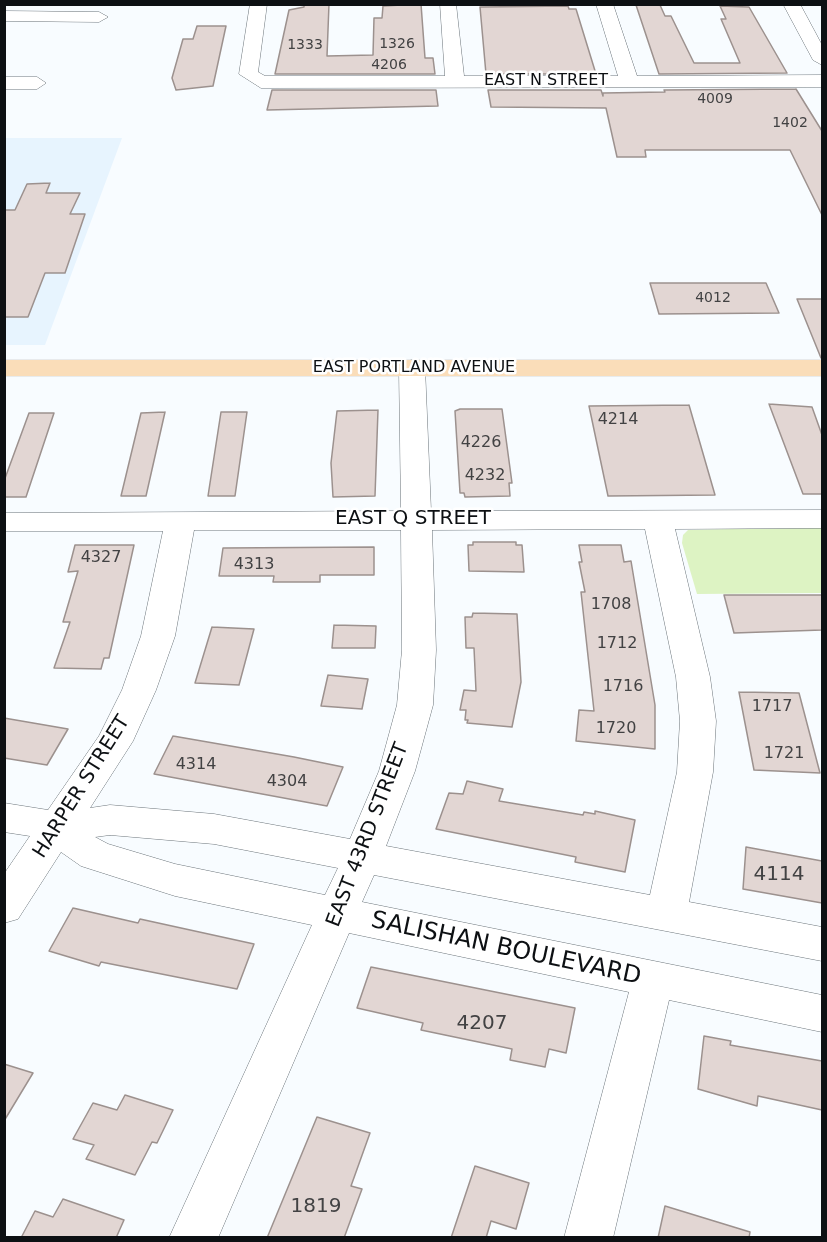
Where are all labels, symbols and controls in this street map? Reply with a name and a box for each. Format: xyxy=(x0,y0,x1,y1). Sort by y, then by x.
house number: 1326 xyxy=(379,36,415,52)
house number: 1333 xyxy=(287,37,323,53)
house number: 4206 xyxy=(371,57,407,73)
street label: EAST N STREET xyxy=(484,71,608,91)
house number: 4009 xyxy=(697,91,733,107)
house number: 1402 xyxy=(772,115,808,131)
house number: 4012 xyxy=(695,290,731,306)
street label: EAST PORTLAND AVENUE xyxy=(313,358,515,378)
house number: 4214 xyxy=(598,410,638,430)
house number: 4226 xyxy=(461,433,501,453)
house number: 4232 xyxy=(465,466,505,486)
street label: EAST Q STREET xyxy=(335,507,491,531)
house number: 4327 xyxy=(81,548,121,568)
house number: 4313 xyxy=(234,555,274,575)
house number: 1708 xyxy=(591,595,631,615)
house number: 1712 xyxy=(597,634,637,654)
house number: 1716 xyxy=(603,677,643,697)
house number: 1717 xyxy=(752,697,792,717)
street label: HARPER STREET xyxy=(28,711,136,863)
house number: 1720 xyxy=(596,719,636,739)
street label: EAST 43RD STREET xyxy=(322,740,414,930)
house number: 1721 xyxy=(764,744,804,764)
house number: 4314 xyxy=(176,755,216,775)
house number: 4304 xyxy=(267,772,307,792)
house number: 4114 xyxy=(754,863,804,887)
street label: SALISHAN BOULEVARD xyxy=(368,906,644,992)
house number: 4207 xyxy=(457,1012,507,1036)
house number: 1819 xyxy=(291,1195,341,1219)

